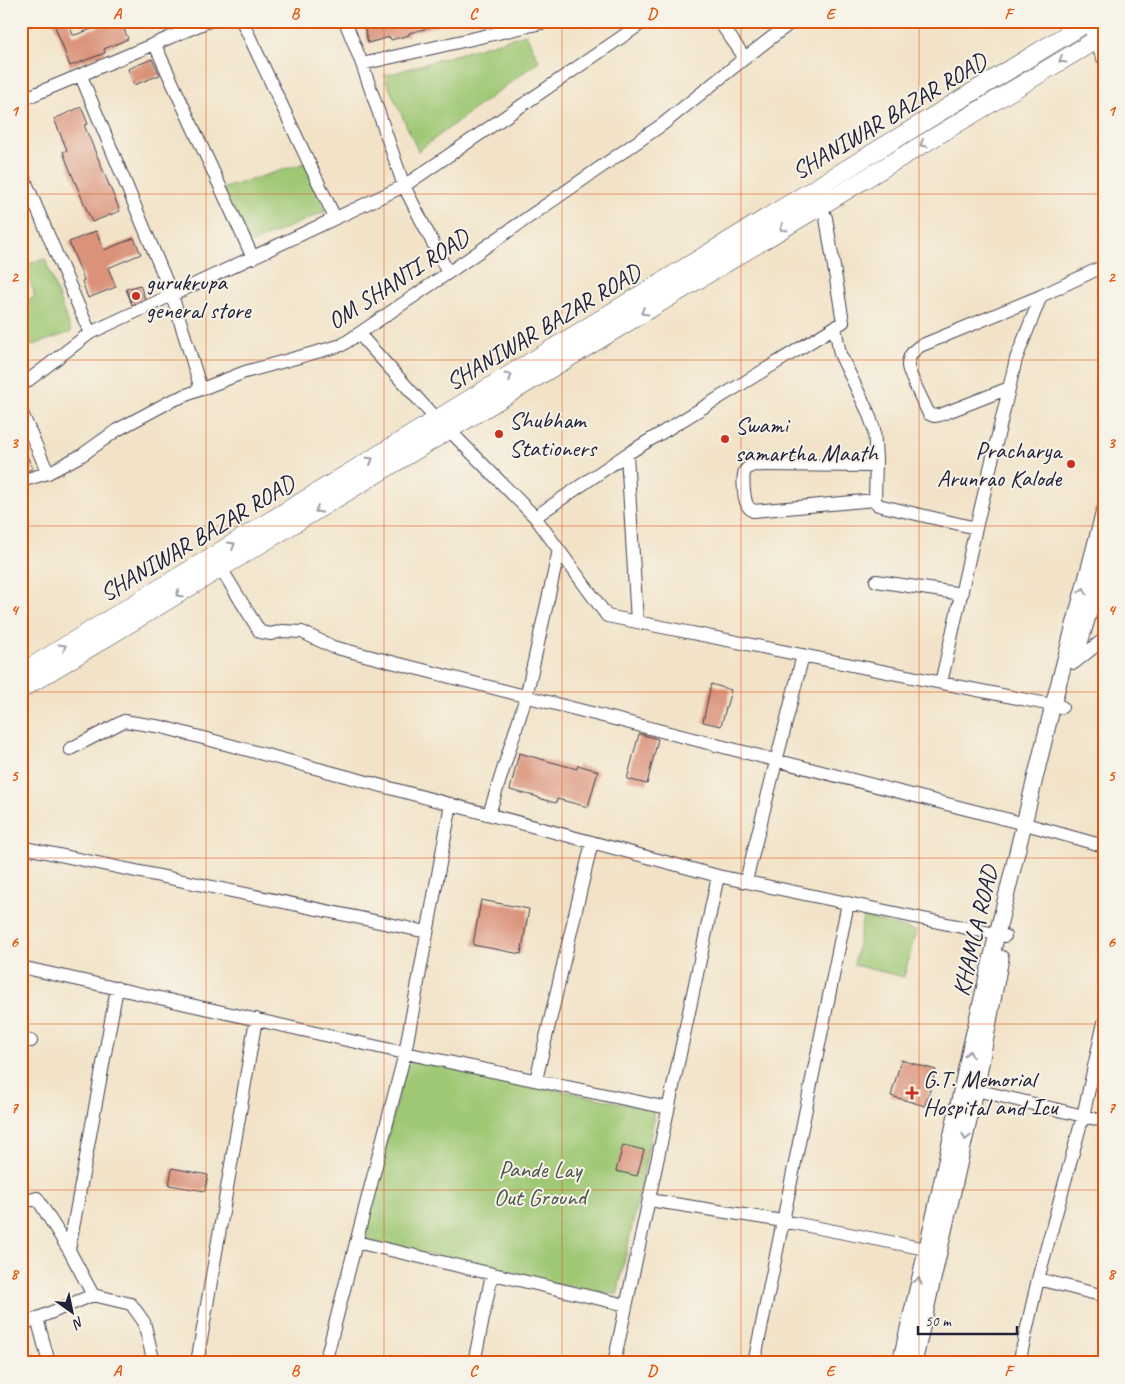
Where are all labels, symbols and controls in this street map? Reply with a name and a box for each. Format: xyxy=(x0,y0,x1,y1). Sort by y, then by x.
text: A xyxy=(113,4,123,24)
text: B xyxy=(291,4,301,24)
text: C xyxy=(469,4,479,24)
text: D xyxy=(647,4,658,24)
text: E xyxy=(826,4,837,24)
text: F xyxy=(1004,4,1015,24)
street label: SHANIWAR BAZAR ROAD xyxy=(786,45,994,186)
one-way arrow xyxy=(1058,54,1067,63)
text: 1 xyxy=(10,101,19,121)
text: 1 xyxy=(1107,101,1116,121)
one-way arrow xyxy=(919,137,928,147)
street label: OM SHANTI ROAD xyxy=(322,221,476,336)
one-way arrow xyxy=(780,221,789,231)
street label: SHANIWAR BAZAR ROAD xyxy=(440,256,648,397)
text: 2 xyxy=(10,267,19,287)
place label: gurukrupa general store xyxy=(146,267,253,325)
text: 2 xyxy=(1107,267,1116,287)
marker: gurukrupa general store xyxy=(130,290,142,302)
one-way arrow xyxy=(641,305,650,315)
one-way arrow xyxy=(504,372,513,382)
place label: Shubham Stationers xyxy=(509,405,598,463)
place label: Swami samartha Maath xyxy=(735,410,879,468)
marker: Shubham Stationers xyxy=(493,428,505,440)
text: 3 xyxy=(10,433,19,453)
marker: Swami samartha Maath xyxy=(719,433,731,445)
text: 3 xyxy=(1107,433,1116,453)
place label: Pracharya Arunrao Kalode xyxy=(937,435,1063,493)
one-way arrow xyxy=(365,457,374,467)
marker: Pracharya Arunrao Kalode xyxy=(1065,458,1077,470)
street label: SHANIWAR BAZAR ROAD xyxy=(94,467,302,608)
one-way arrow xyxy=(314,503,323,513)
one-way arrow xyxy=(226,541,235,551)
one-way arrow xyxy=(1077,586,1088,595)
one-way arrow xyxy=(175,588,184,598)
text: 4 xyxy=(10,600,19,620)
text: 4 xyxy=(1107,600,1116,620)
one-way arrow xyxy=(57,644,66,654)
text: 5 xyxy=(11,766,20,786)
text: 5 xyxy=(1108,766,1117,786)
street label: KHAMLA ROAD xyxy=(945,861,1005,999)
text: 6 xyxy=(10,932,19,952)
text: 6 xyxy=(1107,932,1116,952)
one-way arrow xyxy=(963,1050,974,1059)
place label: G.T. Memorial Hospital and Icu xyxy=(923,1064,1060,1122)
marker: G.T. Memorial Hospital and Icu xyxy=(905,1086,919,1100)
text: 7 xyxy=(10,1098,19,1118)
text: 7 xyxy=(1107,1098,1116,1118)
one-way arrow xyxy=(961,1132,972,1141)
park label: Pande Lay Out Ground xyxy=(494,1154,590,1212)
text: 8 xyxy=(10,1264,19,1284)
text: 8 xyxy=(1107,1264,1116,1284)
one-way arrow xyxy=(912,1277,923,1286)
north arrow xyxy=(48,1286,98,1336)
scale bar xyxy=(918,1304,1016,1336)
text: 50 m xyxy=(925,1312,952,1331)
text: N xyxy=(69,1313,87,1333)
text: A xyxy=(113,1361,123,1381)
text: B xyxy=(291,1361,301,1381)
text: C xyxy=(469,1361,479,1381)
text: D xyxy=(647,1361,658,1381)
text: E xyxy=(826,1361,837,1381)
text: F xyxy=(1004,1361,1015,1381)

